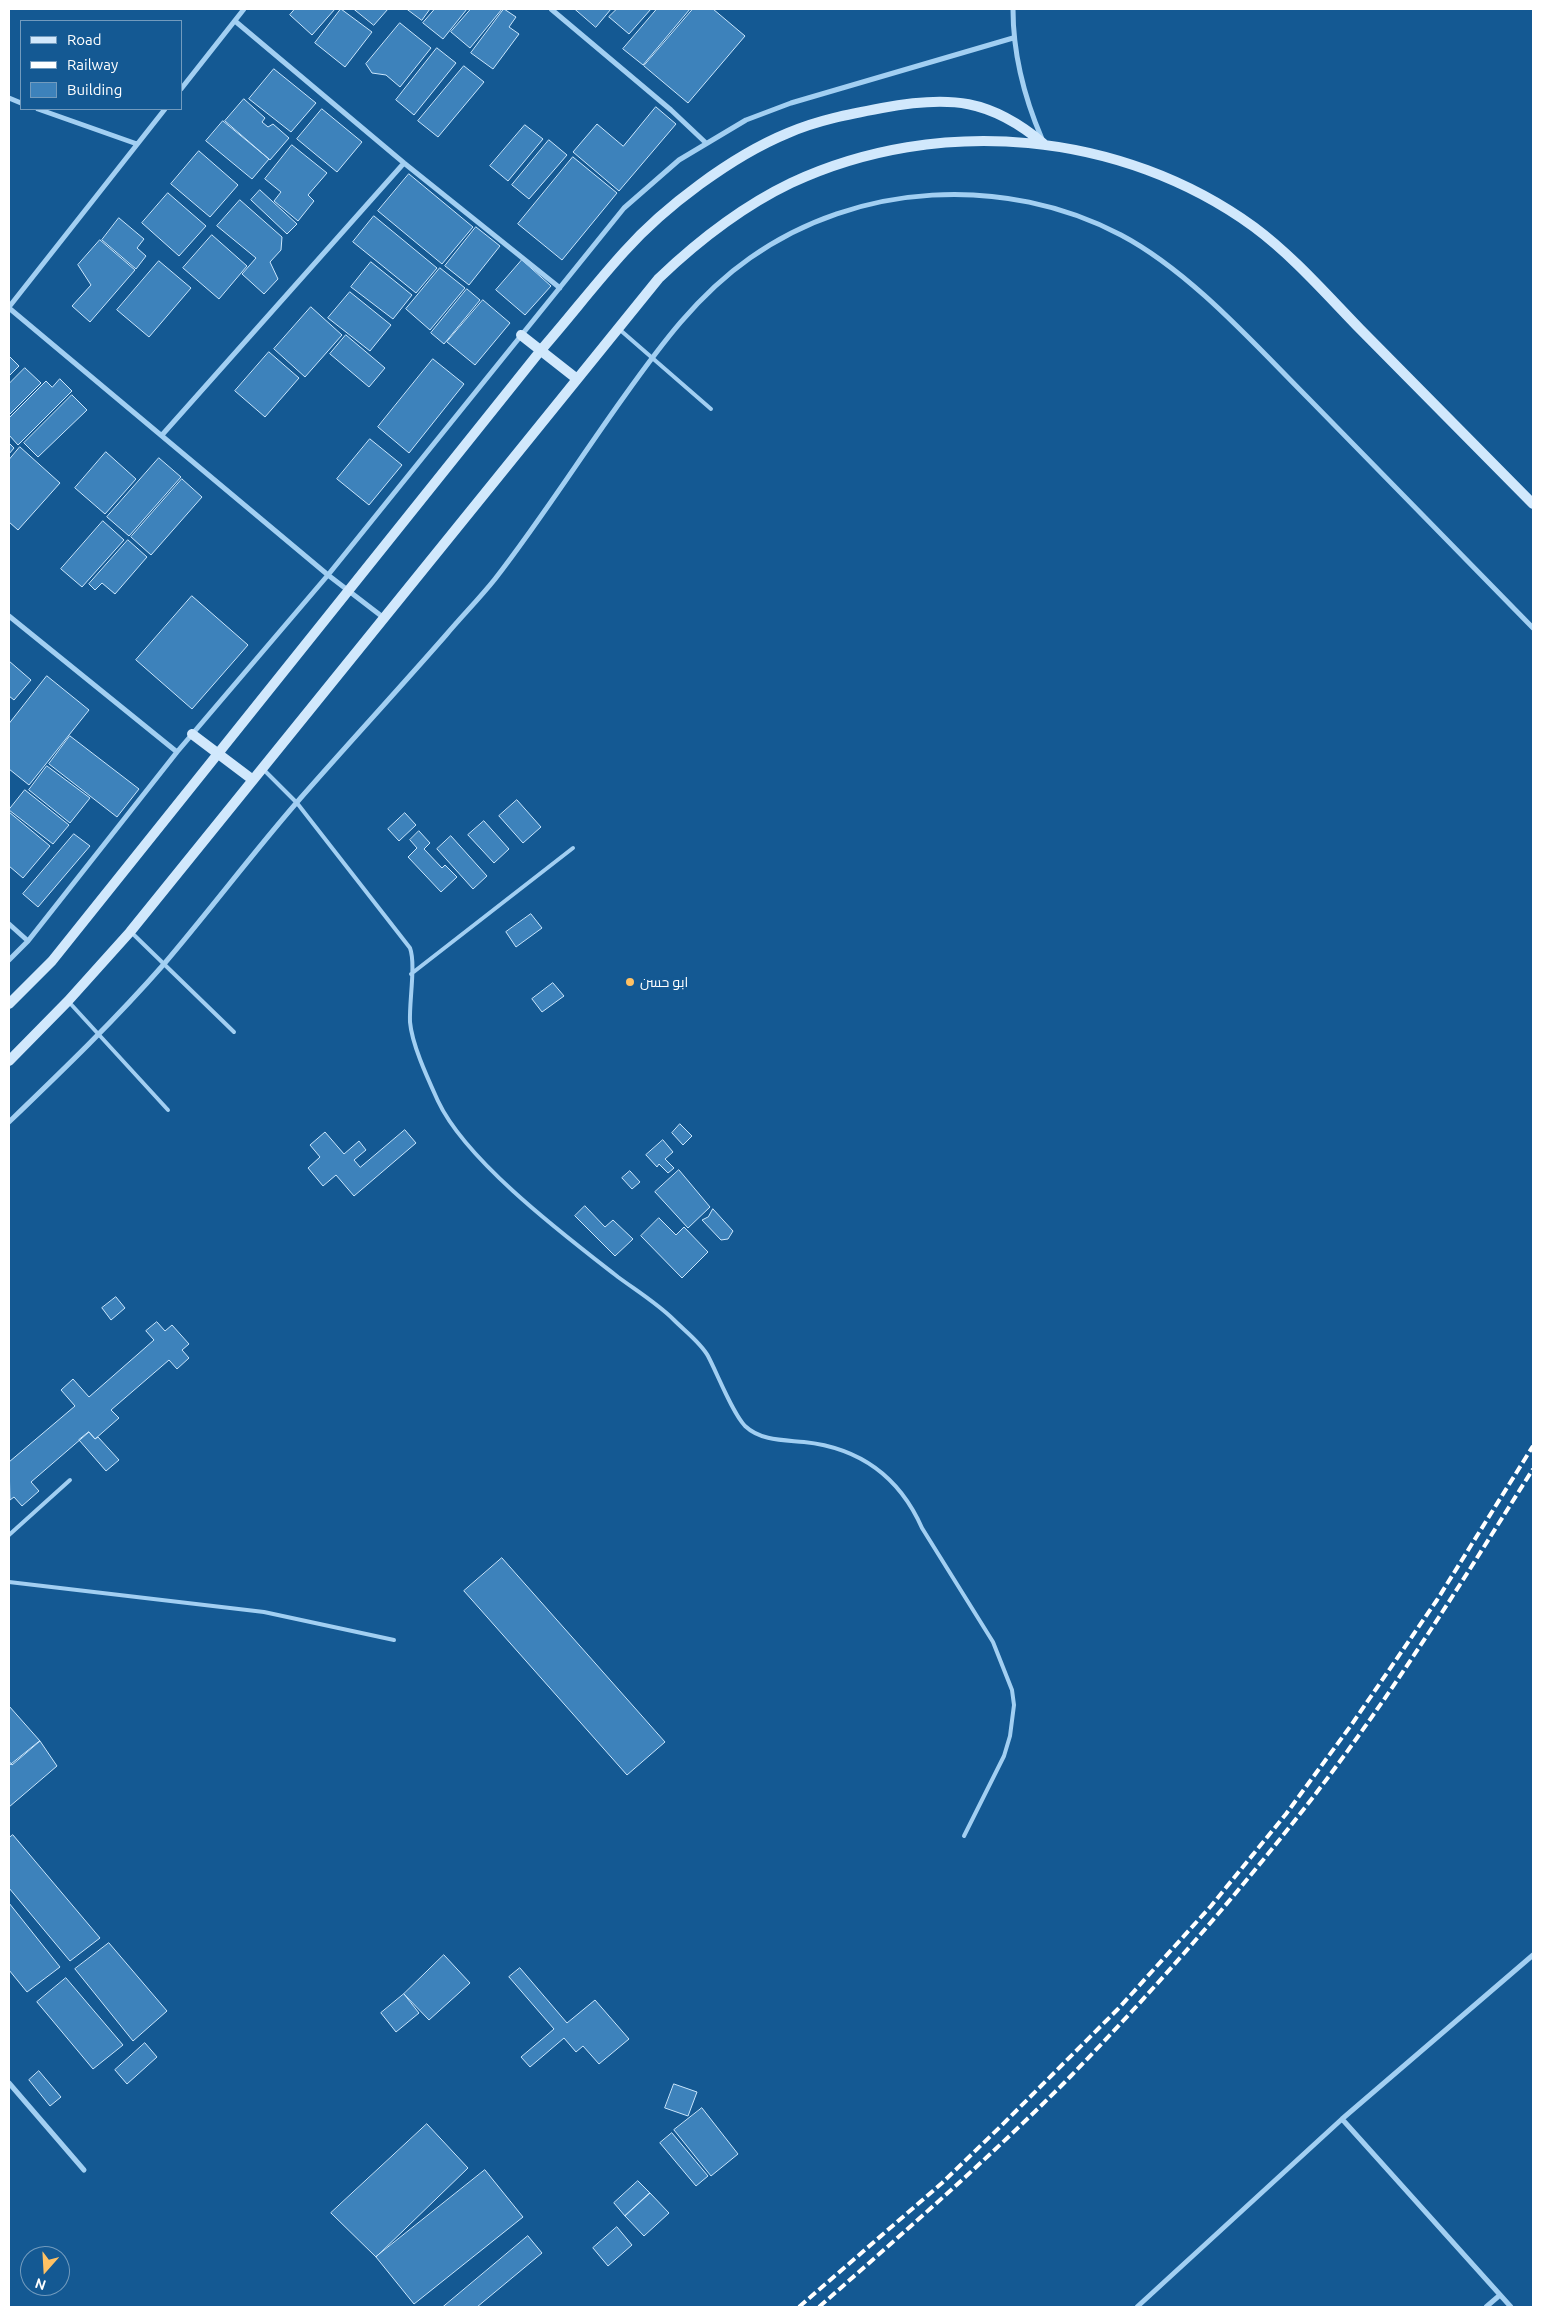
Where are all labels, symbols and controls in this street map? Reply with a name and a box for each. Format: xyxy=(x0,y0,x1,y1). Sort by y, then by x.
legend xyxy=(20,20,182,110)
text: Road xyxy=(67,31,102,48)
text: Railway xyxy=(67,56,118,73)
text: Building xyxy=(67,81,122,98)
place label: ابو حسن xyxy=(640,974,688,990)
marker: ابو حسن xyxy=(624,976,636,988)
north arrow xyxy=(20,2246,70,2296)
text: N xyxy=(33,2275,48,2294)

